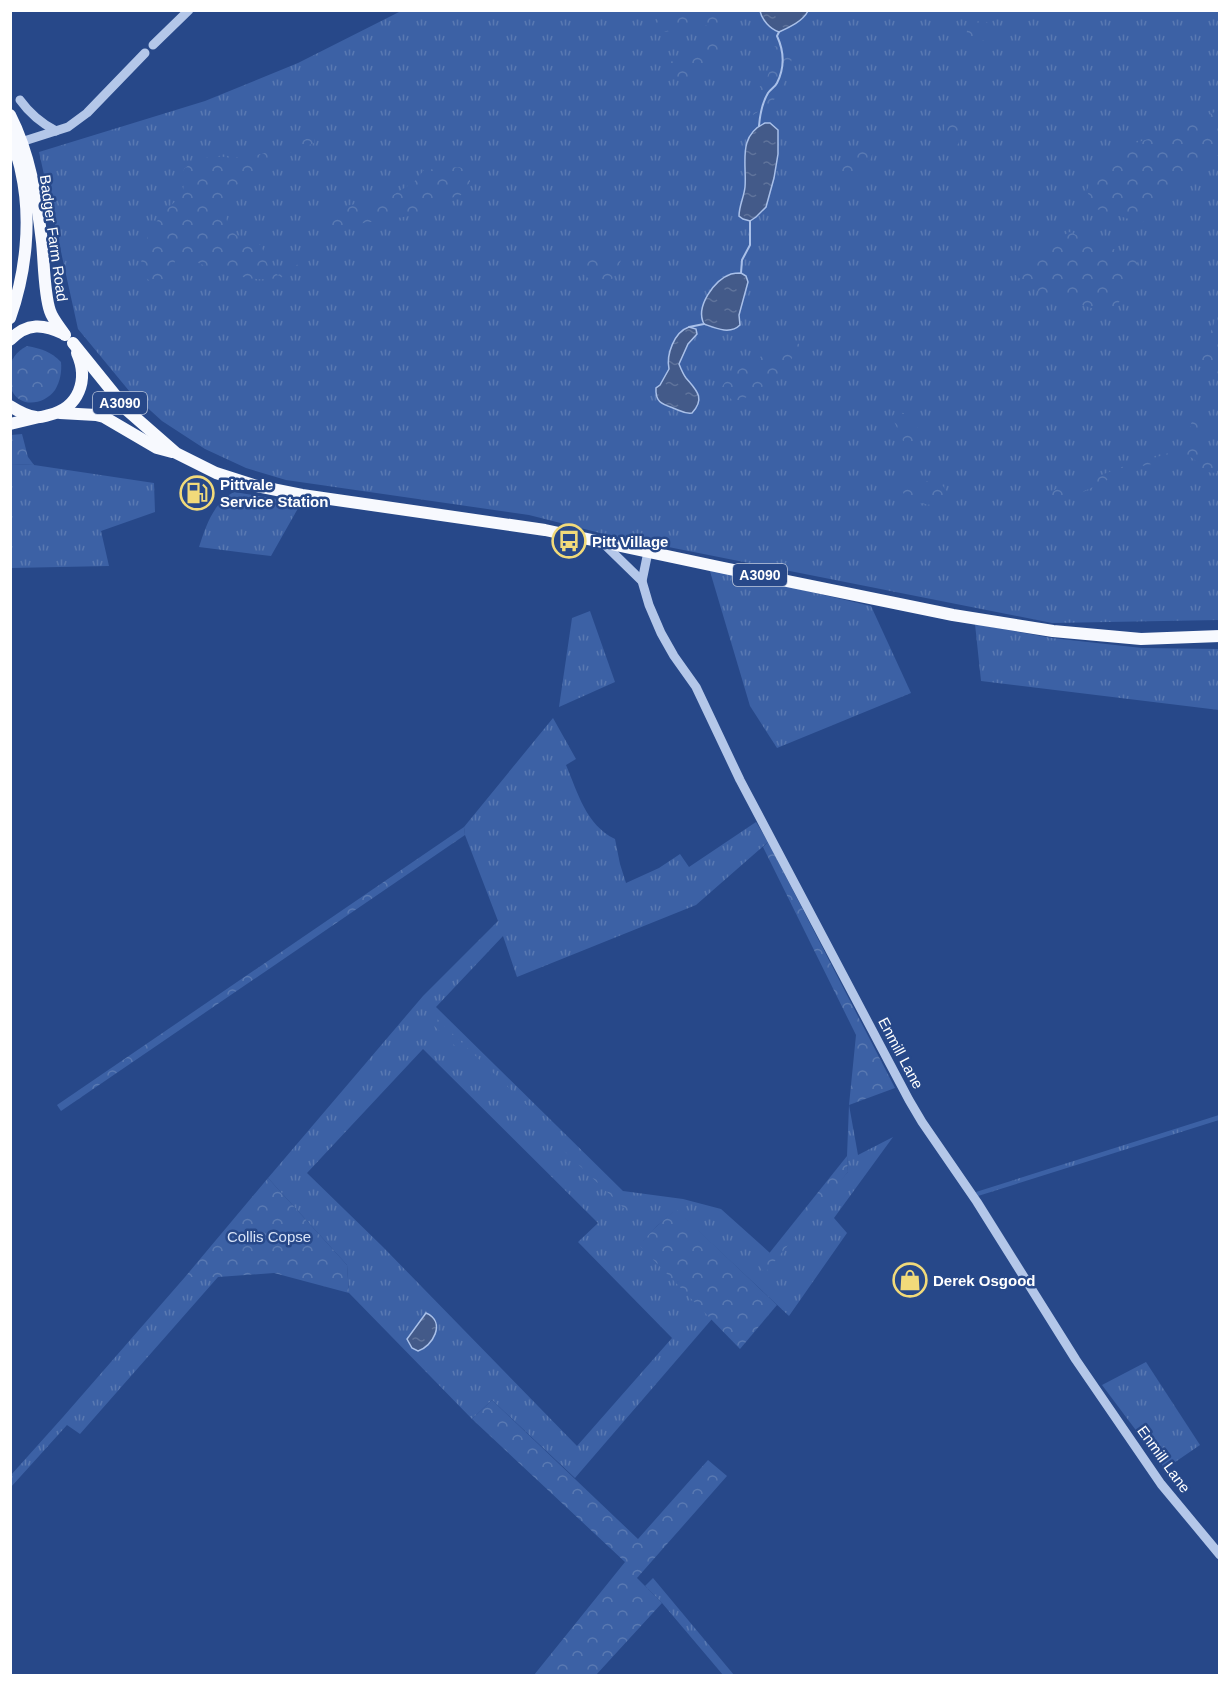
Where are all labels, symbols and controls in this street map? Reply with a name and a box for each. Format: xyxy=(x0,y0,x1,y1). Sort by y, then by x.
street label: Badger Farm Road xyxy=(37,174,71,302)
road number: A3090 xyxy=(93,392,147,414)
fuel station icon: Pittvale Service Station xyxy=(179,475,215,511)
place label: Pittvale Service Station xyxy=(220,476,328,510)
bus stop icon: Pitt Village xyxy=(551,523,587,559)
place label: Pitt Village xyxy=(592,533,668,550)
road number: A3090 xyxy=(733,564,787,586)
street label: Enmill Lane xyxy=(875,1014,927,1092)
park label: Collis Copse xyxy=(227,1228,311,1245)
shop icon: Derek Osgood xyxy=(892,1262,928,1298)
place label: Derek Osgood xyxy=(933,1272,1036,1289)
street label: Enmill Lane xyxy=(1134,1422,1194,1496)

